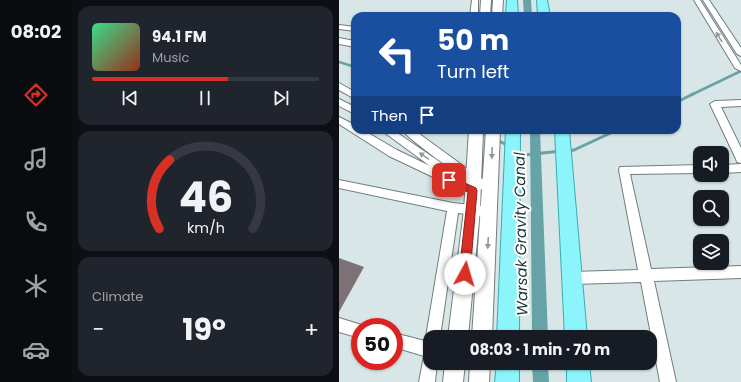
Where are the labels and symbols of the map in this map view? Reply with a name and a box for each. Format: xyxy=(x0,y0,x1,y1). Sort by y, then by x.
one-way arrow xyxy=(716,31,723,42)
one-way arrow xyxy=(489,147,496,159)
one-way arrow xyxy=(419,152,429,160)
water label: Warsak Gravity Canal xyxy=(509,152,532,316)
pin xyxy=(432,163,466,197)
one-way arrow xyxy=(484,237,491,249)
position arrow xyxy=(444,253,486,295)
speed limit sign: 50 xyxy=(351,318,403,370)

